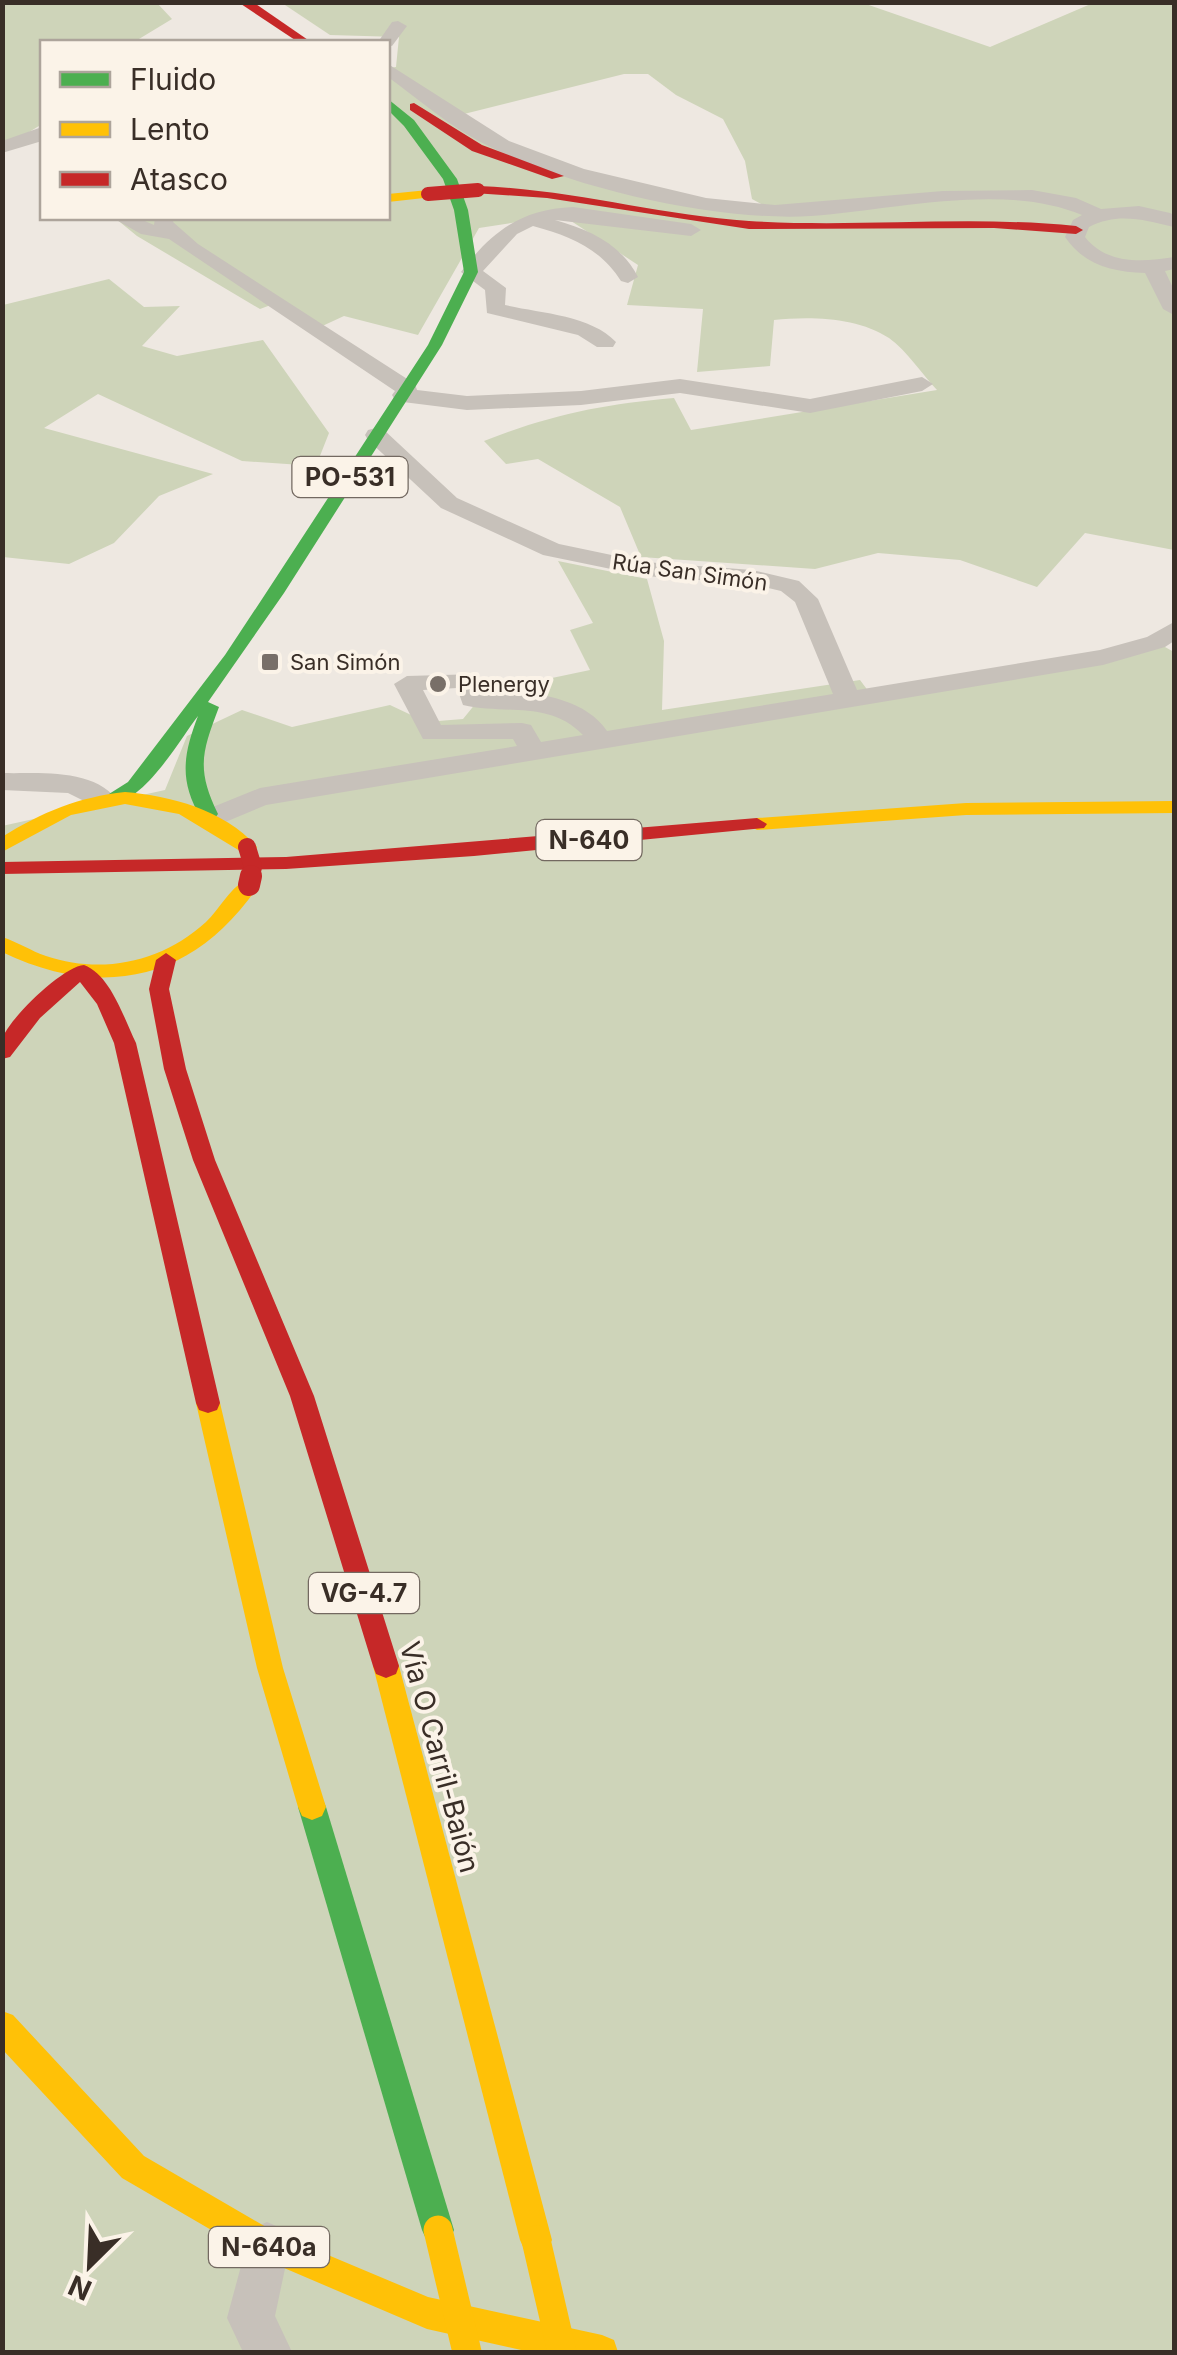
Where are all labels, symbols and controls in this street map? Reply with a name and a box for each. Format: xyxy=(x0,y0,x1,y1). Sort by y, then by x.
legend xyxy=(40,40,390,220)
text: Fluido xyxy=(130,61,216,97)
text: Lento xyxy=(130,111,210,147)
text: Atasco xyxy=(130,161,228,197)
road number: PO-531 xyxy=(292,457,408,497)
street label: Rúa San Simón xyxy=(611,548,769,596)
place label: San Simón xyxy=(290,649,401,675)
marker: San Simón xyxy=(259,651,281,673)
place label: Plenergy xyxy=(458,671,550,697)
marker: Plenergy xyxy=(427,673,449,695)
road number: N-640 xyxy=(536,820,642,860)
road number: VG-4.7 xyxy=(309,1573,419,1613)
street label: Vía O Carril-Baión xyxy=(393,1638,487,1876)
north arrow xyxy=(40,2215,140,2315)
road number: N-640a xyxy=(209,2227,329,2267)
text: N xyxy=(63,2268,96,2308)

